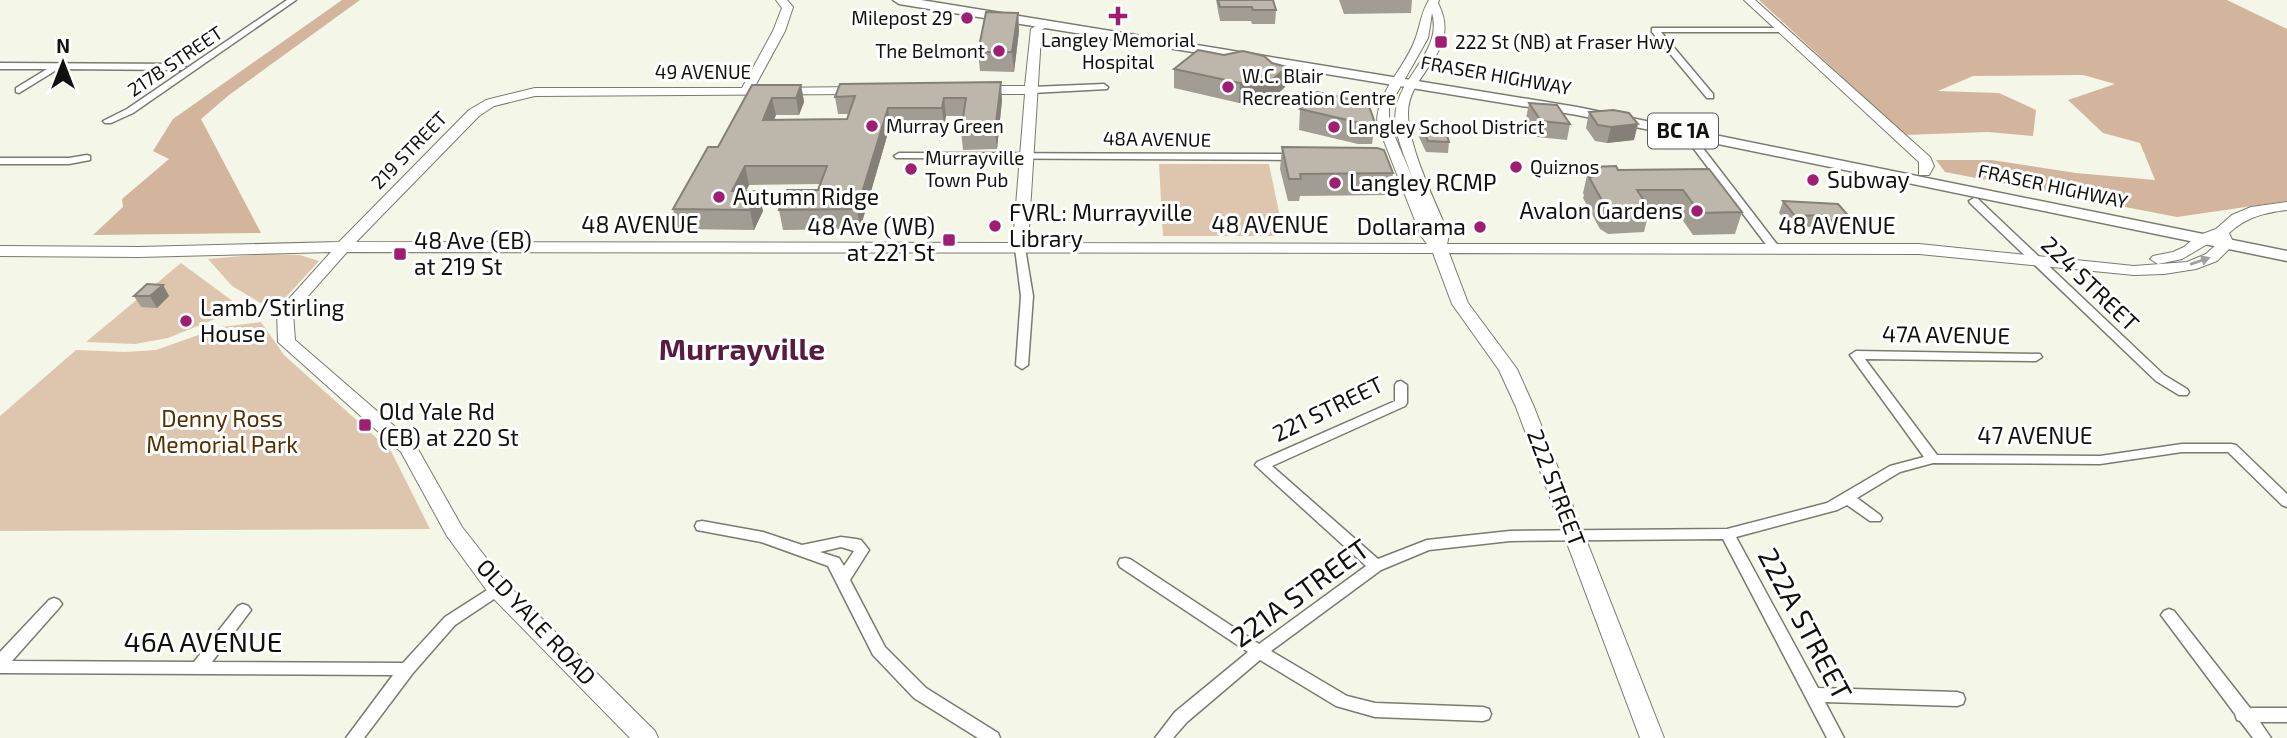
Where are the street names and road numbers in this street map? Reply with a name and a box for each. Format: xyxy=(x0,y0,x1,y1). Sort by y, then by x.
street label: 217B STREET xyxy=(123,20,227,101)
street label: FRASER HIGHWAY xyxy=(1419,50,1573,99)
street label: 49 AVENUE xyxy=(655,60,751,83)
street label: 219 STREET xyxy=(366,106,451,193)
road number: BC 1A xyxy=(1648,114,1718,148)
street label: 48A AVENUE xyxy=(1103,126,1211,151)
street label: FRASER HIGHWAY xyxy=(1976,158,2130,213)
street label: 48 AVENUE xyxy=(581,210,699,238)
street label: 48 AVENUE xyxy=(1211,210,1329,238)
street label: 48 AVENUE xyxy=(1778,211,1896,239)
street label: 224 STREET xyxy=(2036,230,2145,337)
street label: 47A AVENUE xyxy=(1882,319,2010,349)
street label: 221 STREET xyxy=(1268,369,1388,447)
street label: 47 AVENUE xyxy=(1977,421,2093,449)
street label: 222 STREET xyxy=(1522,425,1592,550)
street label: 221A STREET xyxy=(1224,531,1375,654)
street label: 222A STREET xyxy=(1752,542,1860,705)
street label: OLD YALE ROAD xyxy=(471,553,602,690)
street label: 46A AVENUE xyxy=(124,624,282,658)

